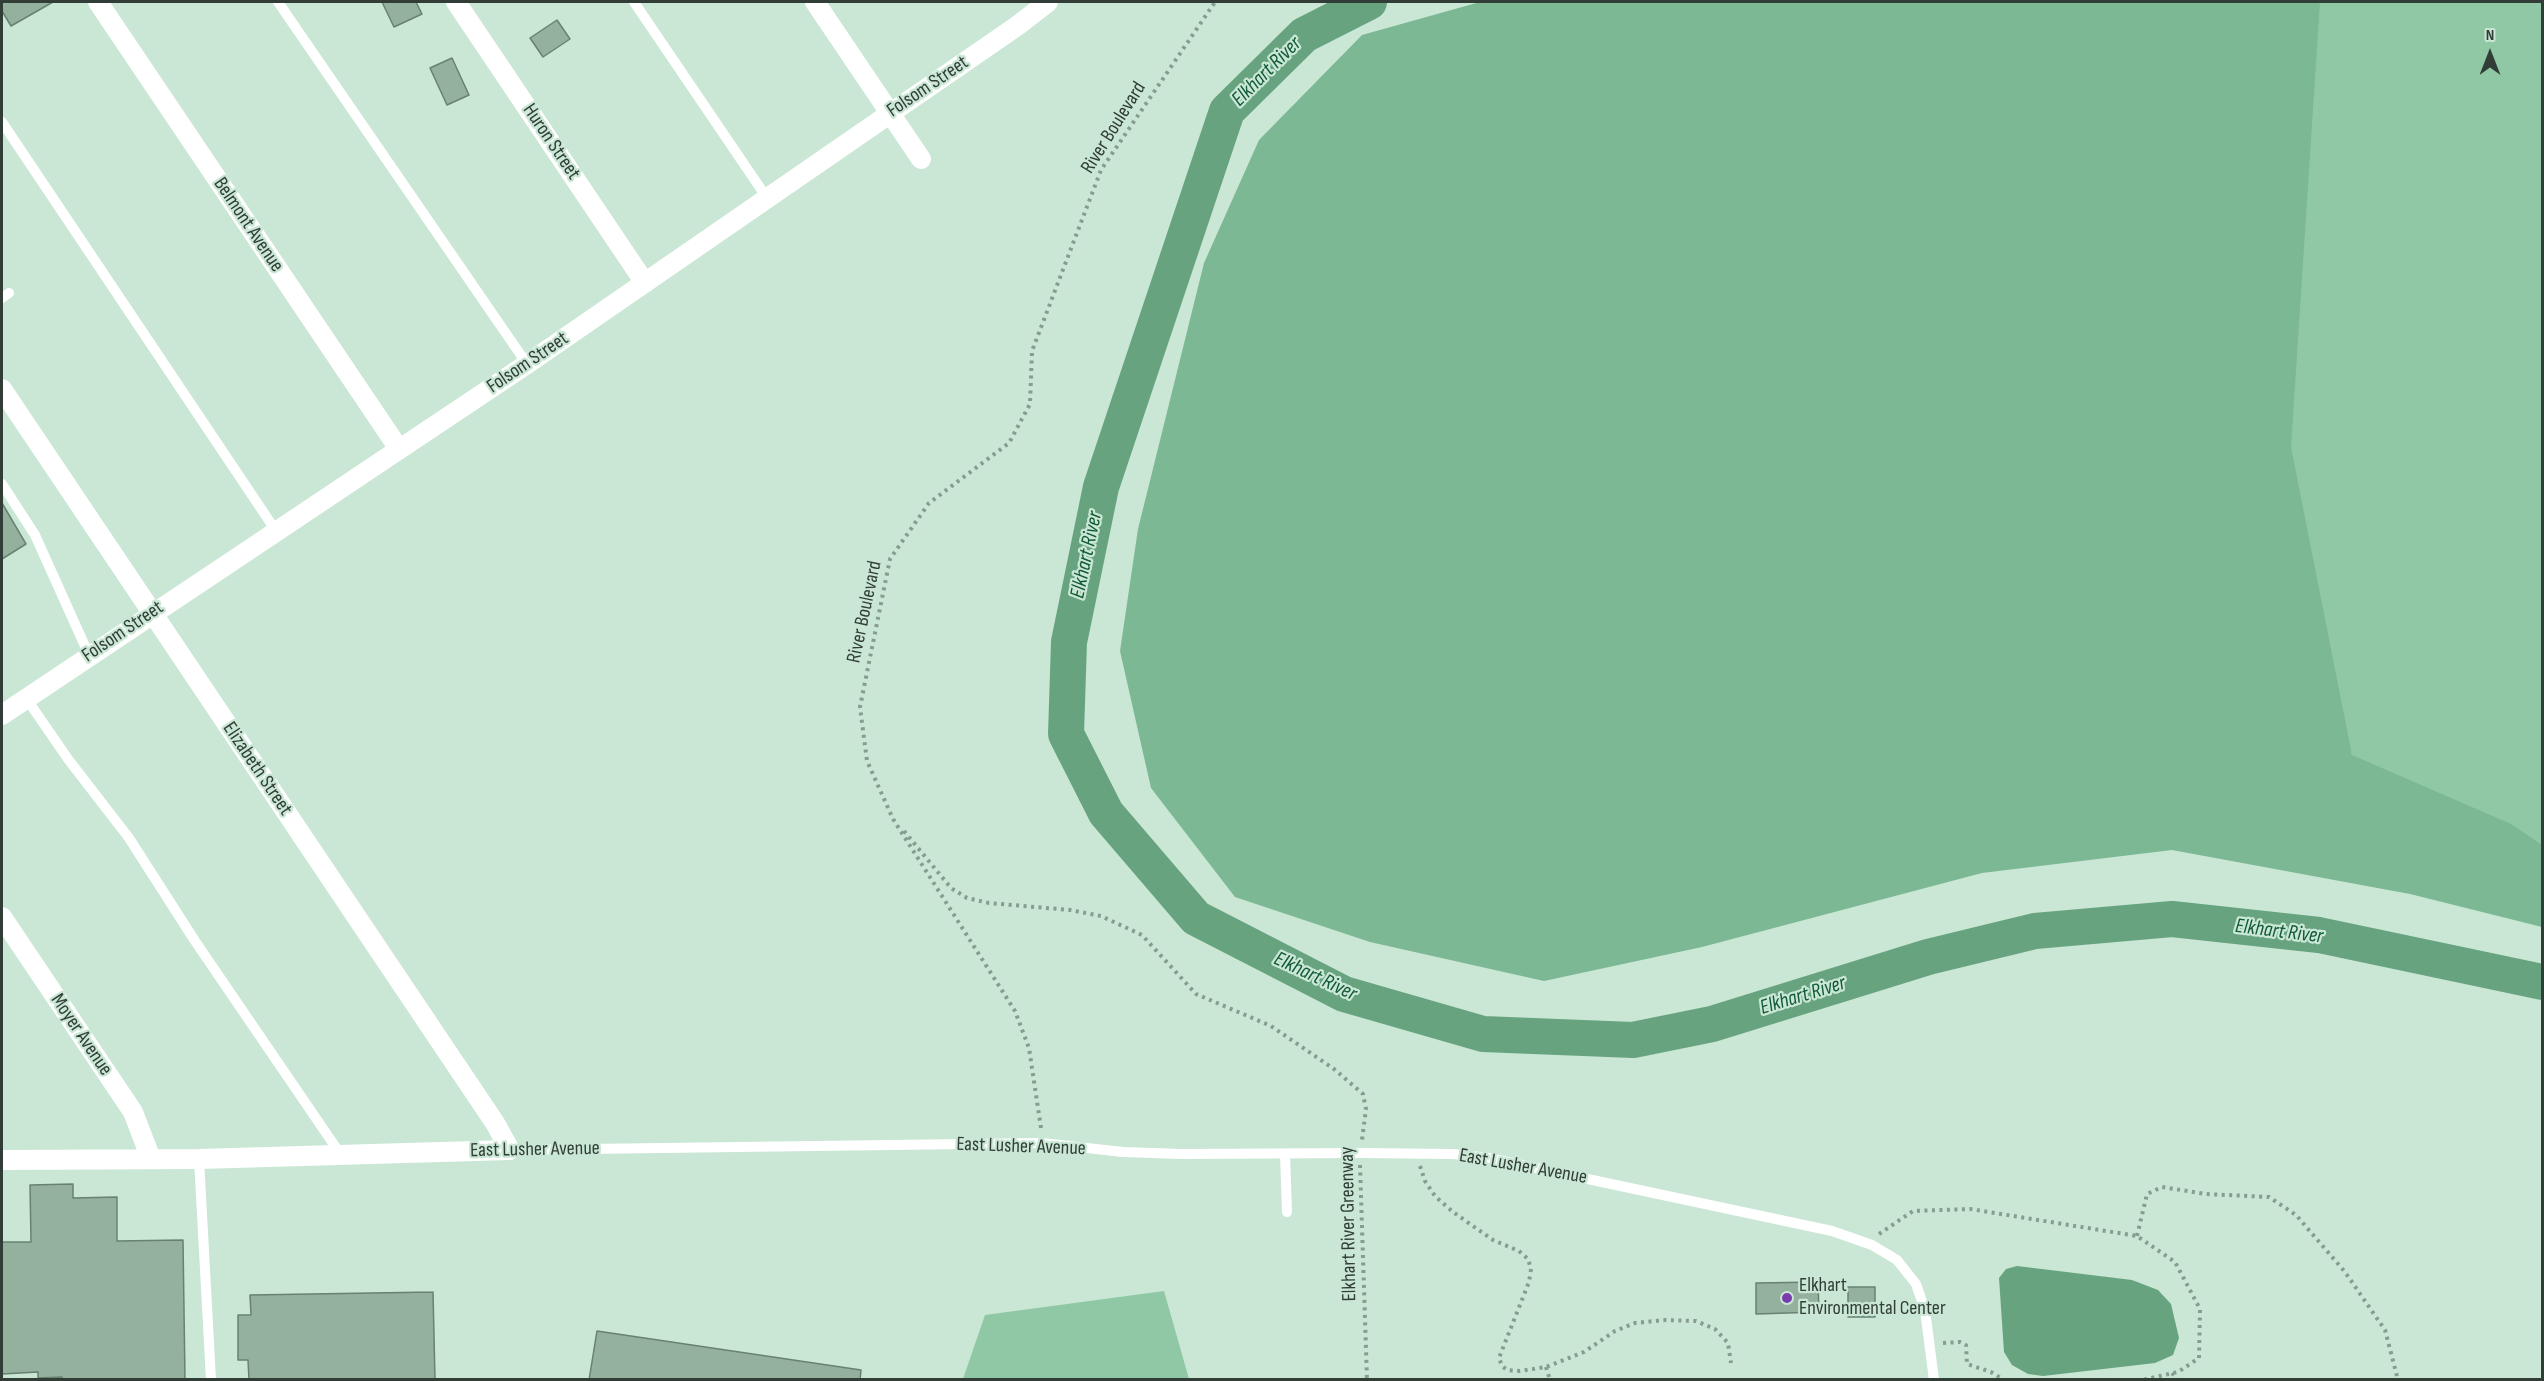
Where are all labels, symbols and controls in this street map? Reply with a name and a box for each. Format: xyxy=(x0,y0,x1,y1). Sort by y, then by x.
north arrow xyxy=(2460,24,2520,84)
text: N xyxy=(2486,26,2494,45)
water label: Elkhart River xyxy=(1227,32,1307,112)
street label: Folsom Street xyxy=(883,51,973,123)
street label: River Boulevard xyxy=(1076,78,1152,178)
street label: Huron Street xyxy=(517,100,585,184)
street label: Belmont Avenue xyxy=(208,173,288,277)
street label: Folsom Street xyxy=(483,327,573,399)
water label: Elkhart River xyxy=(1065,509,1109,601)
street label: River Boulevard xyxy=(842,559,888,665)
street label: Folsom Street xyxy=(78,596,168,668)
street label: Elizabeth Street xyxy=(217,718,297,820)
water label: Elkhart River xyxy=(2234,914,2324,950)
water label: Elkhart River xyxy=(1270,947,1360,1007)
water label: Elkhart River xyxy=(1757,971,1849,1021)
street label: Moyer Avenue xyxy=(45,990,117,1080)
street label: East Lusher Avenue xyxy=(956,1133,1086,1161)
street label: East Lusher Avenue xyxy=(470,1137,600,1163)
street label: East Lusher Avenue xyxy=(1457,1144,1589,1190)
street label: Elkhart River Greenway xyxy=(1336,1146,1362,1302)
place label: Elkhart Environmental Center xyxy=(1799,1274,1946,1321)
marker: Elkhart Environmental Center xyxy=(1780,1291,1794,1305)

